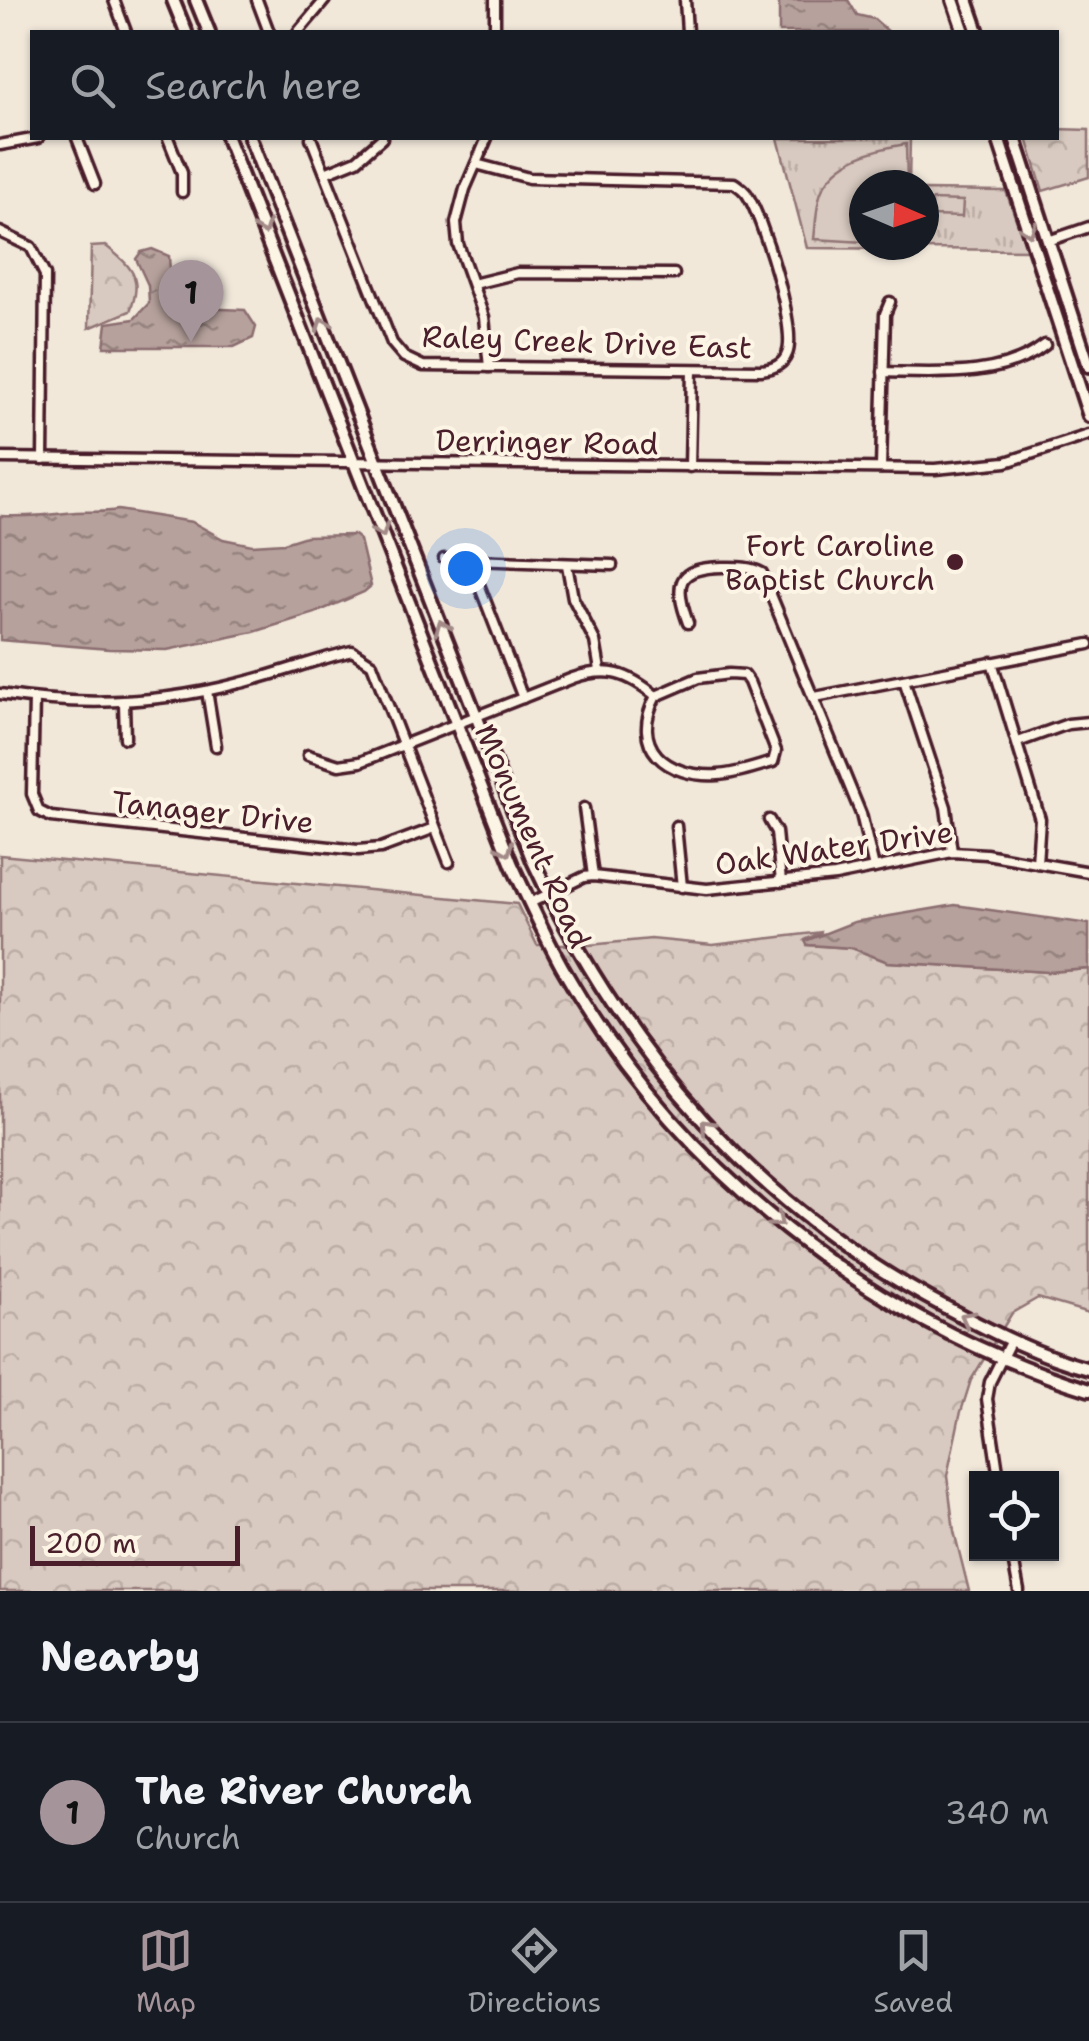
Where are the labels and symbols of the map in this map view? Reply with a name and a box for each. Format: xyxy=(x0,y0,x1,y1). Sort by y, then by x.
north arrow xyxy=(849,170,939,260)
one-way arrow xyxy=(251,219,271,236)
one-way arrow xyxy=(1018,221,1038,238)
pin: 1 xyxy=(158,260,224,342)
one-way arrow xyxy=(315,316,335,334)
street label: Raley Creek Drive East xyxy=(421,316,753,368)
street label: Derringer Road xyxy=(435,420,659,464)
one-way arrow xyxy=(369,521,389,539)
place label: Fort Caroline Baptist Church xyxy=(725,525,935,600)
your location xyxy=(440,543,491,594)
marker: Fort Caroline Baptist Church xyxy=(944,551,966,573)
one-way arrow xyxy=(433,619,453,636)
street label: Monument Road xyxy=(465,717,601,955)
street label: Tanager Drive xyxy=(110,781,316,843)
street label: Oak Water Drive xyxy=(712,811,956,885)
one-way arrow xyxy=(494,840,514,857)
one-way arrow xyxy=(701,1119,719,1138)
one-way arrow xyxy=(766,1209,784,1227)
one-way arrow xyxy=(959,1311,977,1330)
scale bar xyxy=(30,1521,240,1566)

